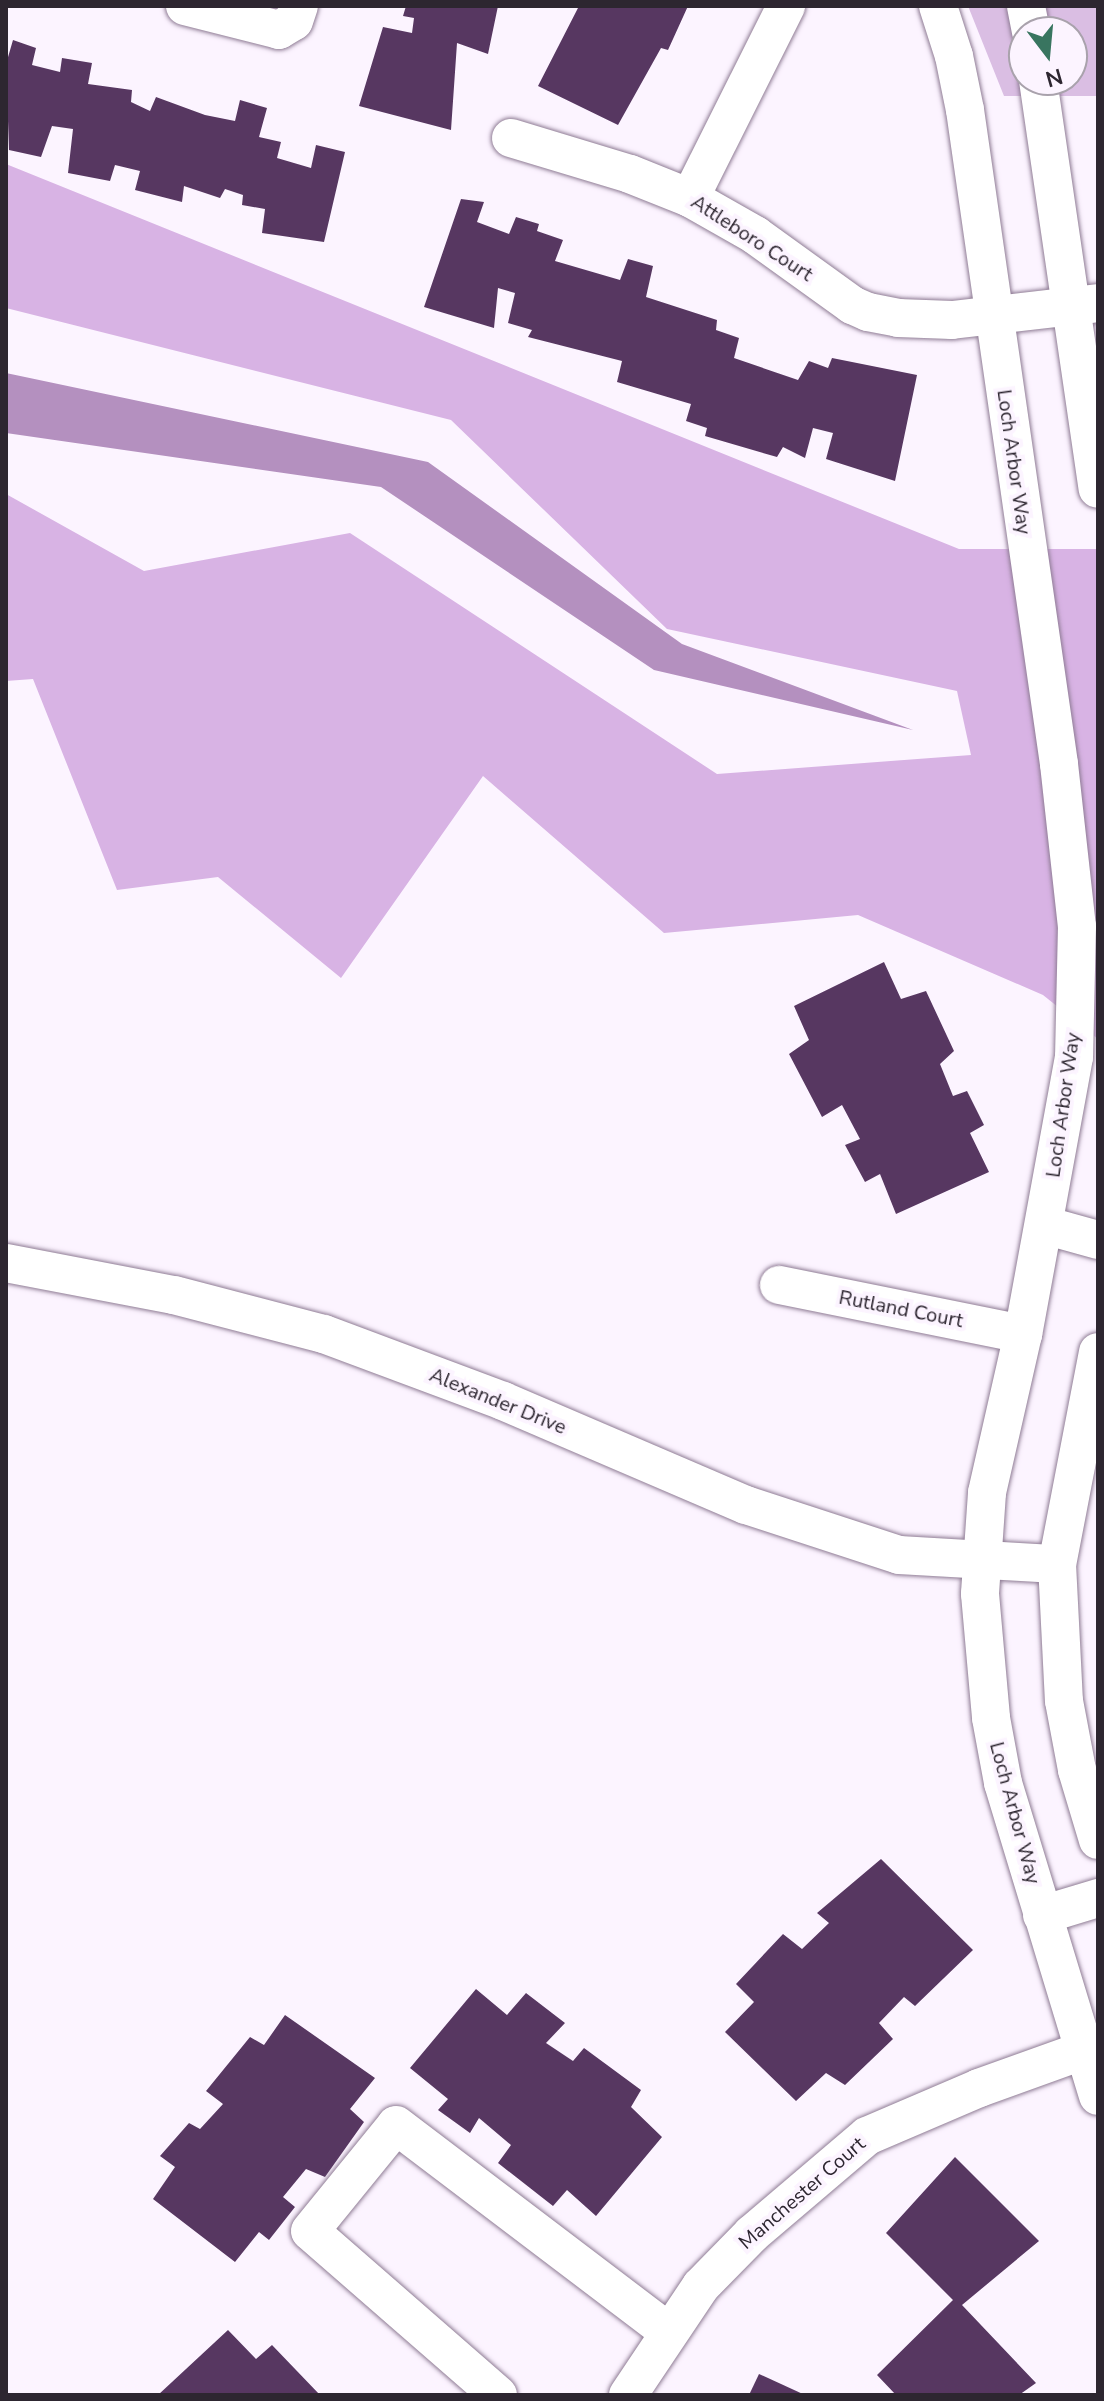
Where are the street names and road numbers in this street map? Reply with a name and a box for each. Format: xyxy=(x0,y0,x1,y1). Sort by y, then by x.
street label: Attleboro Court xyxy=(687,190,817,286)
street label: Loch Arbor Way xyxy=(992,388,1036,536)
street label: Loch Arbor Way xyxy=(1041,1031,1085,1179)
street label: Rutland Court xyxy=(837,1285,965,1333)
street label: Alexander Drive xyxy=(426,1363,570,1439)
street label: Loch Arbor Way xyxy=(985,1739,1045,1887)
street label: Manchester Court xyxy=(734,2132,870,2254)

